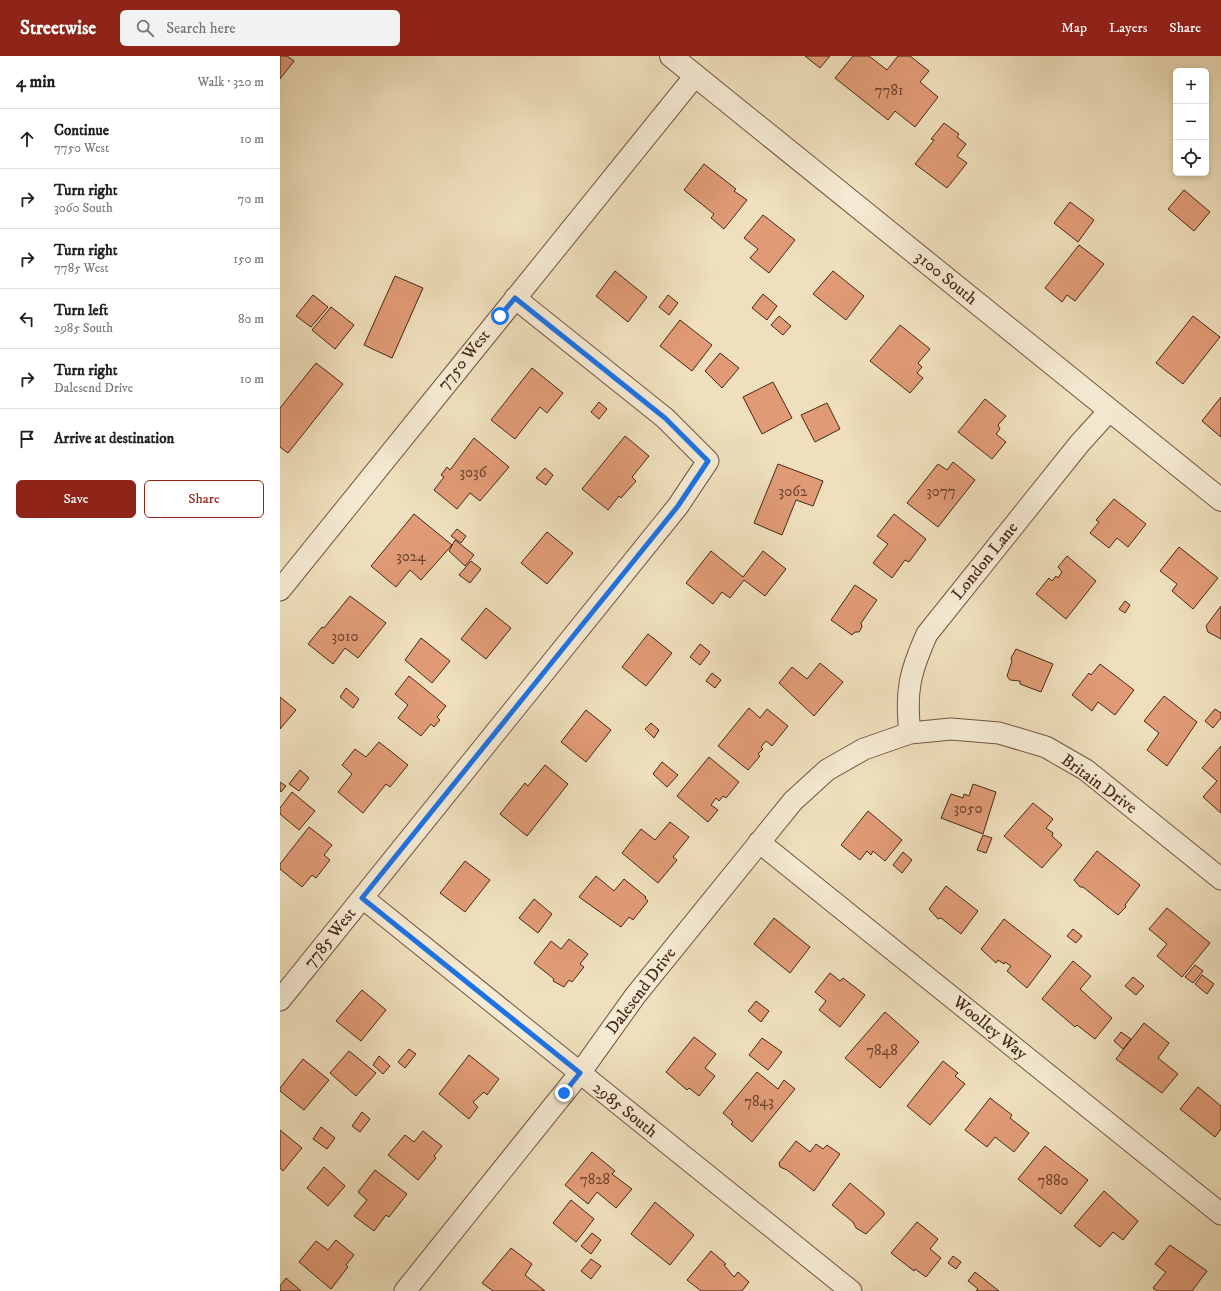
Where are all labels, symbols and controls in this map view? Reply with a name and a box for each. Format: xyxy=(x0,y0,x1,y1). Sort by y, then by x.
search box xyxy=(120,10,400,46)
text: Streetwise xyxy=(20,17,96,40)
icon: search xyxy=(134,17,156,39)
text: Search here xyxy=(166,19,236,38)
text: Map xyxy=(1061,19,1087,37)
text: Layers xyxy=(1109,19,1147,37)
text: Share xyxy=(1169,19,1201,37)
map controls xyxy=(1173,68,1209,176)
button: + xyxy=(1173,68,1209,104)
text: 4 min xyxy=(16,71,55,93)
text: Walk · 320 m xyxy=(198,74,264,90)
house number: 7781 xyxy=(875,81,903,100)
button: − xyxy=(1173,104,1209,140)
text: Continue xyxy=(54,121,109,140)
icon: ahead xyxy=(16,128,38,150)
text: 10 m xyxy=(240,131,264,147)
text: 7750 West xyxy=(54,140,109,156)
button: locate xyxy=(1173,140,1209,176)
text: Turn right xyxy=(54,181,117,200)
icon: right xyxy=(16,188,38,210)
text: 70 m xyxy=(238,191,264,207)
text: 3060 South xyxy=(54,200,113,216)
text: Turn right xyxy=(54,241,117,260)
street label: 3100 South xyxy=(910,246,982,310)
icon: right xyxy=(16,248,38,270)
text: 150 m xyxy=(233,251,264,267)
text: 7785 West xyxy=(54,260,109,276)
text: Turn left xyxy=(54,301,108,320)
route start xyxy=(491,307,509,325)
icon: left xyxy=(16,308,38,330)
text: 80 m xyxy=(238,311,264,327)
text: 2985 South xyxy=(54,320,113,336)
street label: 7750 West xyxy=(433,325,496,395)
text: Turn right xyxy=(54,361,117,380)
icon: right xyxy=(16,368,38,390)
text: 10 m xyxy=(240,371,264,387)
text: Dalesend Drive xyxy=(54,380,133,396)
icon: arrive xyxy=(16,428,38,450)
text: Arrive at destination xyxy=(54,429,174,448)
house number: 3036 xyxy=(459,463,488,482)
button: Save xyxy=(16,480,136,518)
button: Share xyxy=(144,480,264,518)
house number: 3062 xyxy=(779,482,808,501)
house number: 3077 xyxy=(926,482,956,501)
street label: London Lane xyxy=(947,518,1023,604)
house number: 3024 xyxy=(396,547,426,566)
house number: 3010 xyxy=(331,627,359,646)
street label: Britain Drive xyxy=(1057,749,1141,819)
house number: 3050 xyxy=(953,799,983,818)
street label: 7785 West xyxy=(299,903,361,973)
street label: Dalesend Drive xyxy=(601,943,681,1039)
street label: Woolley Way xyxy=(947,991,1033,1065)
house number: 7848 xyxy=(866,1041,898,1060)
street label: 2985 South xyxy=(588,1077,662,1143)
route end xyxy=(555,1084,573,1102)
house number: 7843 xyxy=(744,1092,774,1111)
house number: 7828 xyxy=(580,1170,610,1189)
house number: 7880 xyxy=(1038,1171,1069,1190)

